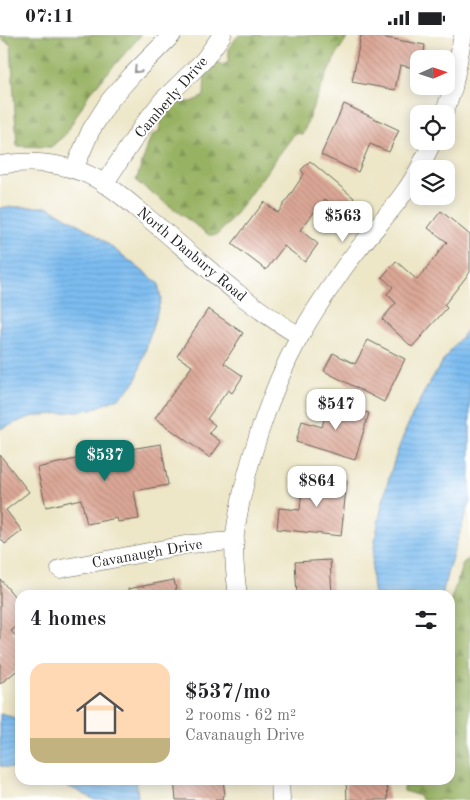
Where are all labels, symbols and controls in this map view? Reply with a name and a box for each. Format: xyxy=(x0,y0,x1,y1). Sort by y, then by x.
text: 07:11 xyxy=(25,8,74,27)
north arrow xyxy=(410,50,455,95)
map controls xyxy=(410,50,455,205)
street label: Camberly Drive xyxy=(133,54,211,142)
one-way arrow xyxy=(134,64,143,73)
button: locate xyxy=(410,105,455,150)
button: layers xyxy=(410,160,455,205)
pin: $563 xyxy=(313,201,373,243)
street label: North Danbury Road xyxy=(134,205,249,305)
text: $563 xyxy=(324,209,362,225)
pin: $547 xyxy=(306,389,366,431)
text: $547 xyxy=(317,397,355,413)
pin: $537 xyxy=(75,439,135,482)
text: $537 xyxy=(86,448,124,464)
pin: $864 xyxy=(287,465,347,508)
text: $864 xyxy=(298,474,336,490)
street label: Cavanaugh Drive xyxy=(91,537,204,572)
icon: filters xyxy=(412,606,440,634)
text: 4 homes xyxy=(30,609,106,630)
text: $537/mo xyxy=(185,682,271,703)
icon: home xyxy=(70,683,130,743)
text: 2 rooms · 62 m² xyxy=(185,708,296,724)
text: Cavanaugh Drive xyxy=(185,728,304,744)

